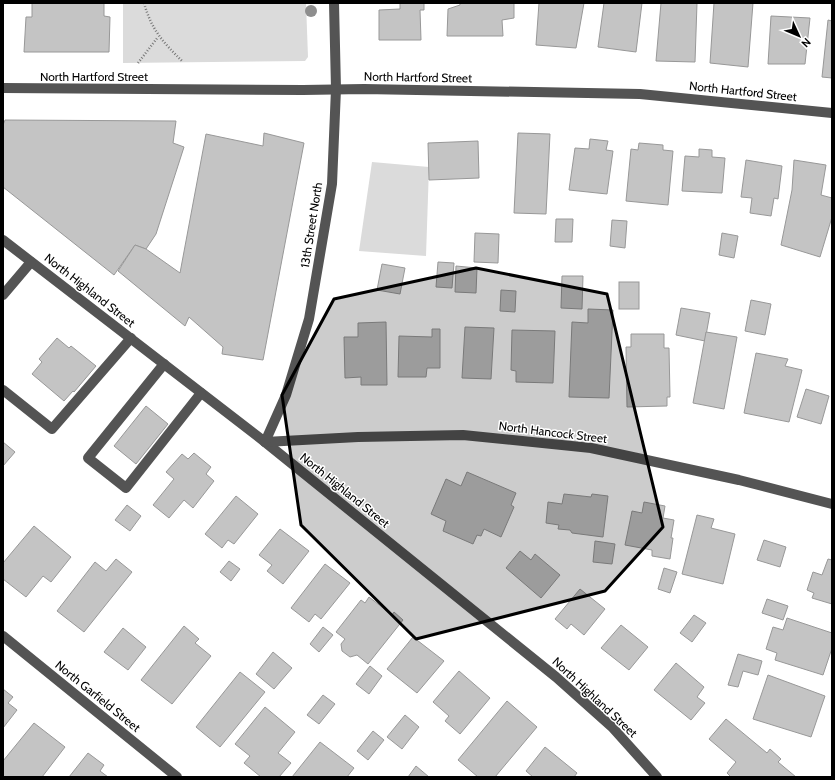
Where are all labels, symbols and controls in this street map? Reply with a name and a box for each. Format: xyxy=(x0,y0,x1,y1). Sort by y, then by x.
north arrow xyxy=(779,16,819,56)
text: N xyxy=(798,35,814,51)
street label: North Hartford Street xyxy=(40,69,148,84)
street label: North Hartford Street xyxy=(364,69,472,85)
street label: North Hartford Street xyxy=(688,78,798,104)
street label: 13th Street North xyxy=(297,181,325,269)
street label: North Highland Street xyxy=(42,250,138,330)
street label: North Hancock Street xyxy=(498,418,608,446)
street label: North Highland Street xyxy=(297,449,393,531)
street label: North Highland Street xyxy=(549,654,641,740)
street label: North Garfield Street xyxy=(52,657,144,735)

